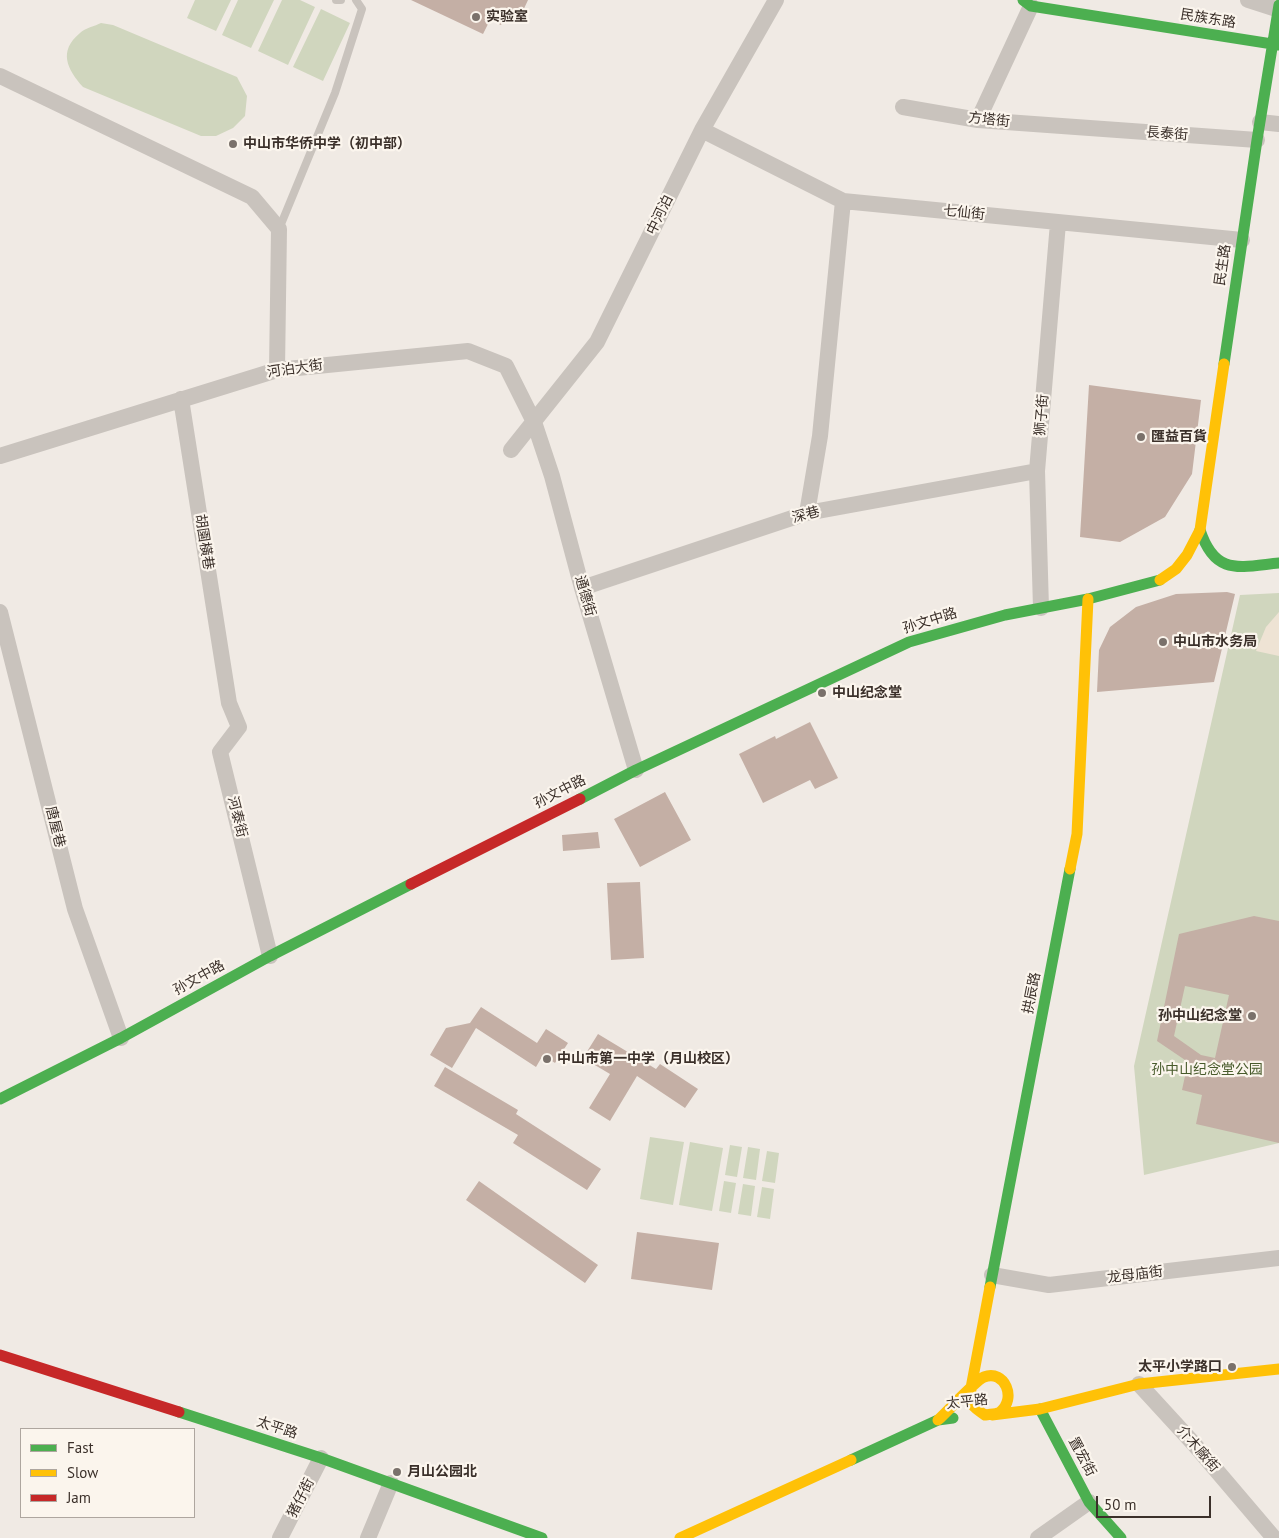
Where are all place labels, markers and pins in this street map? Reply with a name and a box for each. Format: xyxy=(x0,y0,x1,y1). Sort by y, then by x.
place label: 实验室 xyxy=(486,9,528,25)
marker: 实验室 xyxy=(470,11,482,23)
place label: 中山市华侨中学（初中部） xyxy=(243,136,411,152)
marker: 中山市华侨中学（初中部） xyxy=(227,138,239,150)
place label: 匯益百貨 xyxy=(1151,429,1207,445)
marker: 匯益百貨 xyxy=(1135,431,1147,443)
place label: 中山市水务局 xyxy=(1173,634,1257,650)
marker: 中山市水务局 xyxy=(1157,636,1169,648)
place label: 中山纪念堂 xyxy=(832,685,902,701)
marker: 中山纪念堂 xyxy=(816,687,828,699)
place label: 孙中山纪念堂 xyxy=(1158,1008,1242,1024)
marker: 孙中山纪念堂 xyxy=(1246,1010,1258,1022)
place label: 中山市第一中学（月山校区） xyxy=(557,1051,739,1067)
marker: 中山市第一中学（月山校区） xyxy=(541,1053,553,1065)
place label: 太平小学路口 xyxy=(1138,1359,1222,1375)
marker: 太平小学路口 xyxy=(1226,1361,1238,1373)
place label: 月山公园北 xyxy=(407,1464,477,1480)
marker: 月山公园北 xyxy=(391,1466,403,1478)

